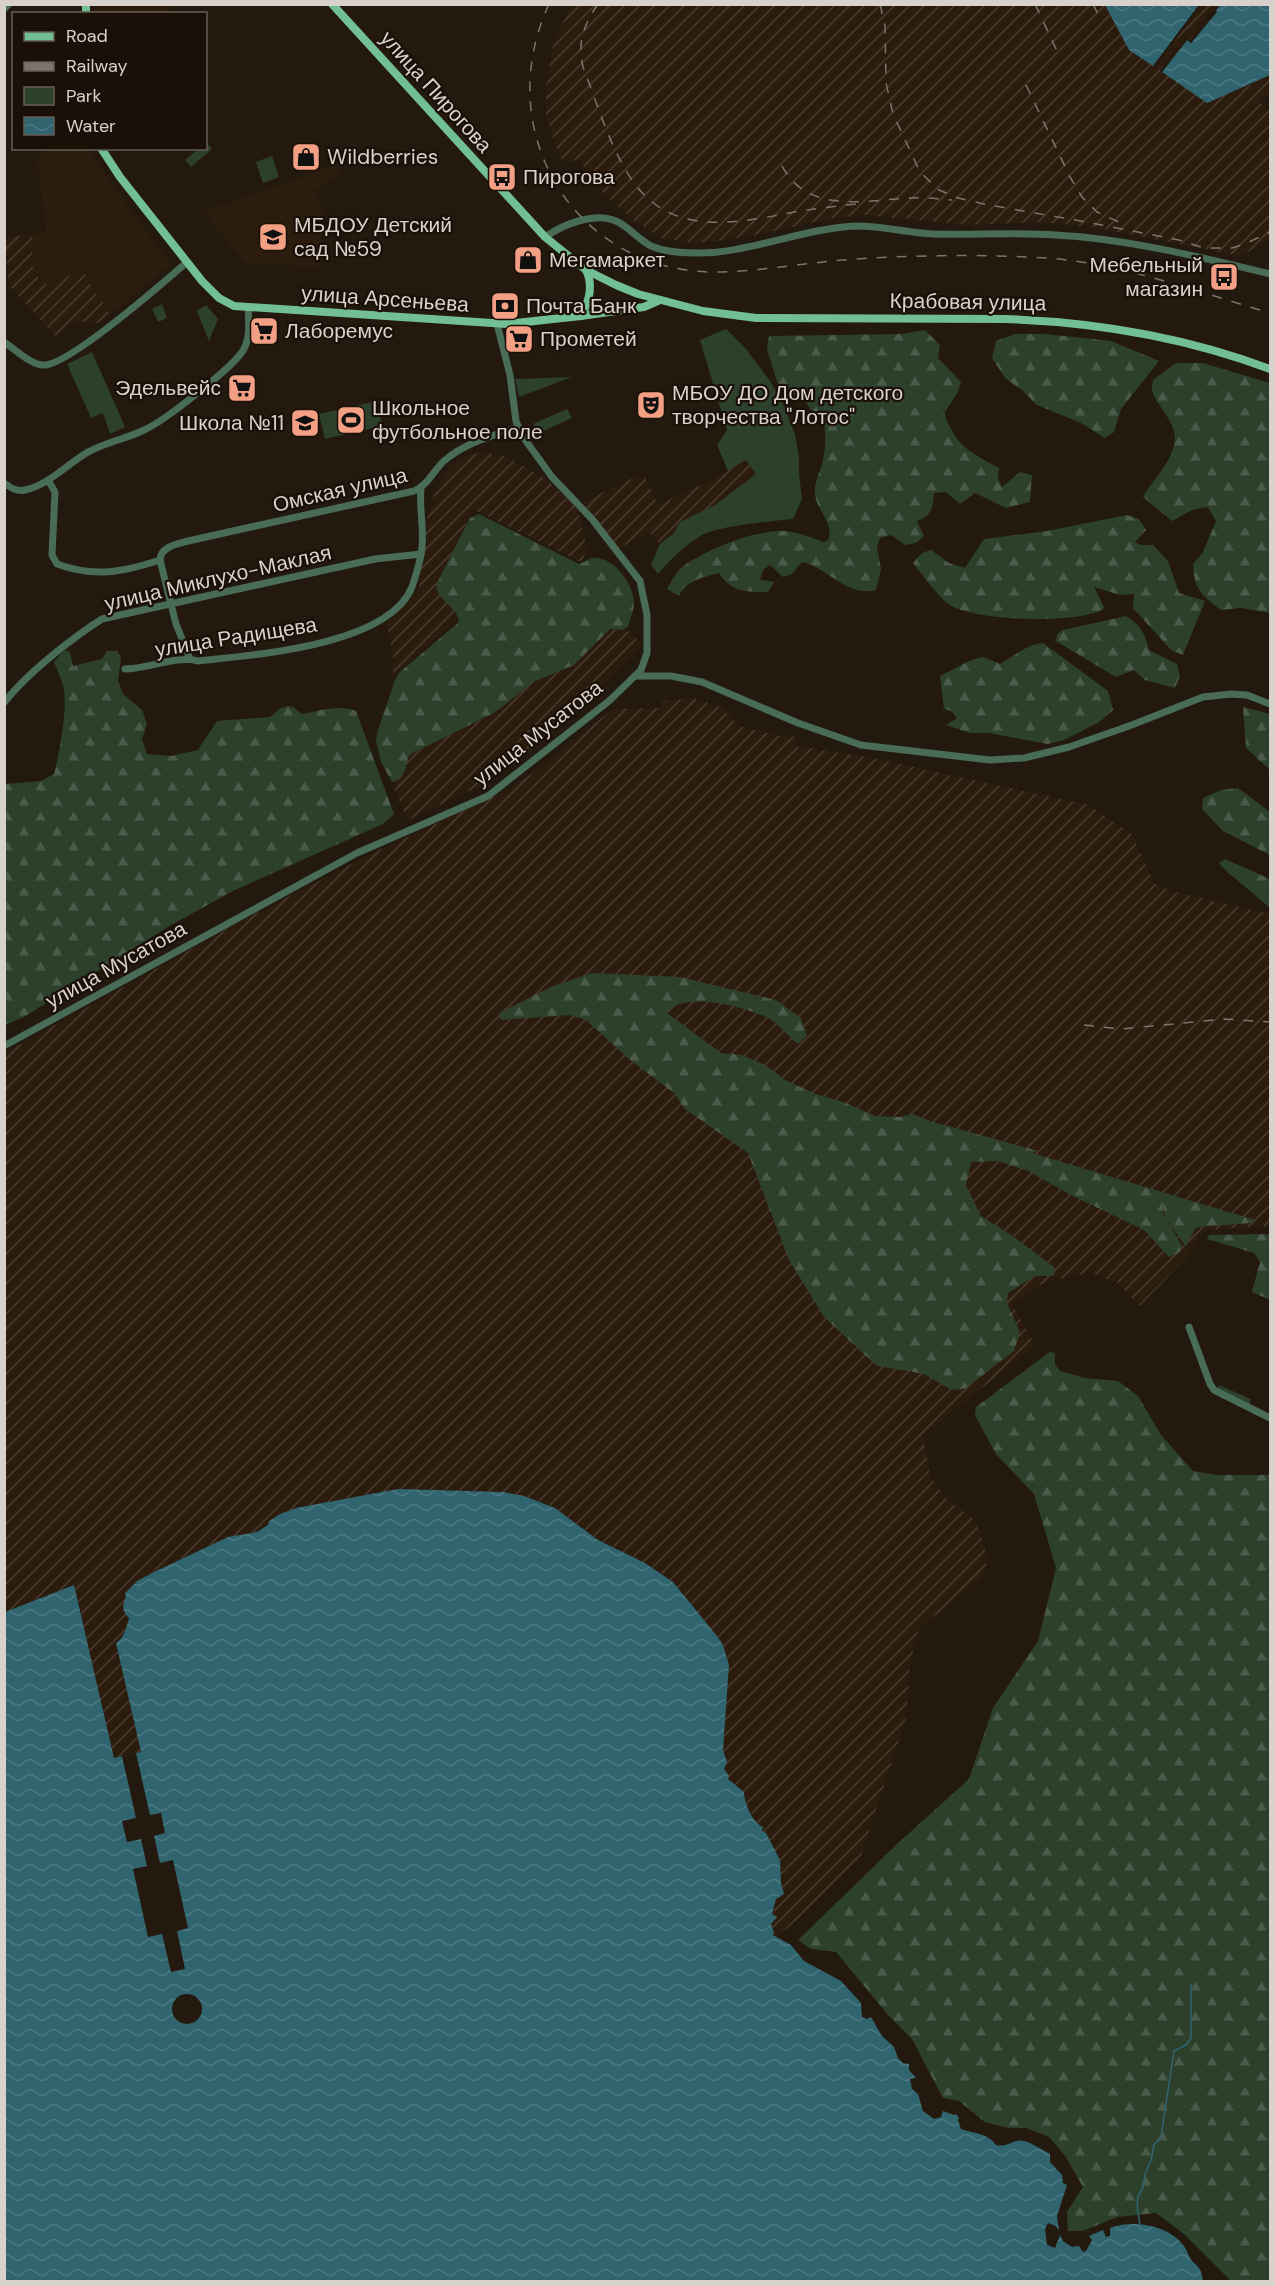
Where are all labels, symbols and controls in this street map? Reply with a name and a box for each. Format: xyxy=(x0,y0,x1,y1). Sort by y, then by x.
legend xyxy=(12,12,207,150)
text: Road xyxy=(66,24,108,48)
street label: улица Пирогова xyxy=(374,25,498,159)
text: Railway xyxy=(66,54,128,78)
text: Park xyxy=(66,84,102,108)
text: Water xyxy=(66,114,116,138)
shop icon: Wildberries xyxy=(290,141,322,173)
place label: Wildberries xyxy=(327,143,438,171)
bus stop icon: Пирогова xyxy=(486,161,518,193)
place label: Пирогова xyxy=(523,163,615,191)
place label: МБДОУ Детский сад №59 xyxy=(294,211,452,263)
school or university icon: МБДОУ Детский сад №59 xyxy=(257,221,289,253)
shop icon: Мегамаркет xyxy=(512,244,544,276)
place label: Мегамаркет xyxy=(549,246,665,274)
place label: Мебельный магазин xyxy=(1089,251,1203,303)
bus stop icon: Мебельный магазин xyxy=(1208,261,1240,293)
street label: улица Арсеньева xyxy=(300,279,470,319)
street label: Крабовая улица xyxy=(889,287,1047,317)
bank icon: Почта Банк xyxy=(489,290,521,322)
place label: Почта Банк xyxy=(526,292,637,320)
supermarket icon: Лаборемус xyxy=(248,315,280,347)
place label: Лаборемус xyxy=(285,317,393,345)
supermarket icon: Прометей xyxy=(503,323,535,355)
place label: Прометей xyxy=(540,325,637,353)
supermarket icon: Эдельвейс xyxy=(226,372,258,404)
place label: Эдельвейс xyxy=(115,374,221,402)
place label: МБОУ ДО Дом детского творчества "Лотос" xyxy=(672,379,903,431)
theatre icon: МБОУ ДО Дом детского творчества "Лотос" xyxy=(635,389,667,421)
place label: Школьное футбольное поле xyxy=(372,394,543,446)
sports icon: Школьное футбольное поле xyxy=(335,404,367,436)
school or university icon: Школа №11 xyxy=(289,407,321,439)
place label: Школа №11 xyxy=(179,409,284,437)
street label: Омская улица xyxy=(270,461,410,519)
street label: улица Миклухо-Маклая xyxy=(102,538,334,618)
street label: улица Радищева xyxy=(153,610,319,664)
street label: улица Мусатова xyxy=(468,674,609,792)
street label: улица Мусатова xyxy=(41,915,192,1015)

